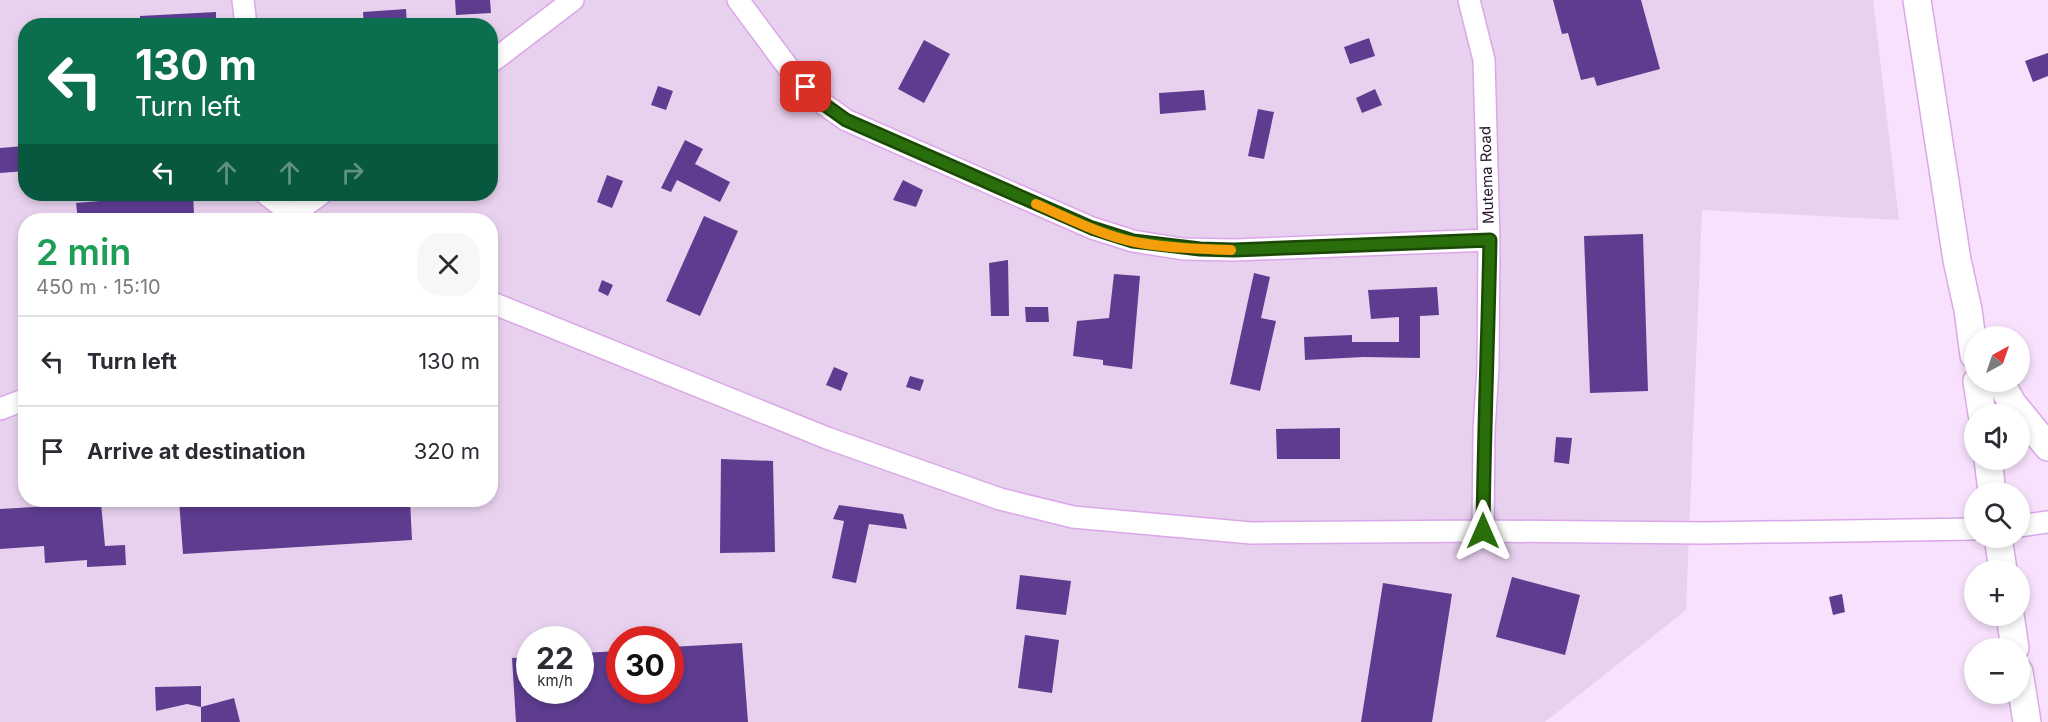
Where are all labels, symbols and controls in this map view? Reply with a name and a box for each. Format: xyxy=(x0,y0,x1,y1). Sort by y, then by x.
text: 130 m xyxy=(135,39,257,90)
icon: left xyxy=(36,42,114,120)
pin xyxy=(780,61,831,112)
icon: arrive xyxy=(789,70,822,103)
text: Turn left xyxy=(135,90,241,123)
street label: Mutema Road xyxy=(1475,126,1498,224)
icon: left xyxy=(147,156,180,189)
icon: ahead xyxy=(210,156,243,189)
icon: ahead xyxy=(273,156,306,189)
icon: right xyxy=(336,156,369,189)
text: 2 min xyxy=(36,230,131,274)
button: close xyxy=(417,233,480,296)
text: 450 m · 15:10 xyxy=(36,275,161,299)
north arrow xyxy=(1964,326,2030,392)
map controls xyxy=(1964,326,2030,704)
icon: left xyxy=(36,345,69,378)
text: Turn left xyxy=(87,348,177,374)
text: 130 m xyxy=(418,348,480,374)
button: sound xyxy=(1964,404,2030,470)
icon: arrive xyxy=(36,435,69,468)
text: Arrive at destination xyxy=(87,438,306,464)
text: 320 m xyxy=(414,438,480,464)
button: search xyxy=(1964,482,2030,548)
position arrow xyxy=(1451,499,1515,563)
button: + xyxy=(1964,560,2030,626)
speed limit sign: 30 xyxy=(606,626,684,704)
button: − xyxy=(1964,638,2030,704)
text: 22 xyxy=(536,640,574,676)
text: km/h xyxy=(537,671,573,690)

